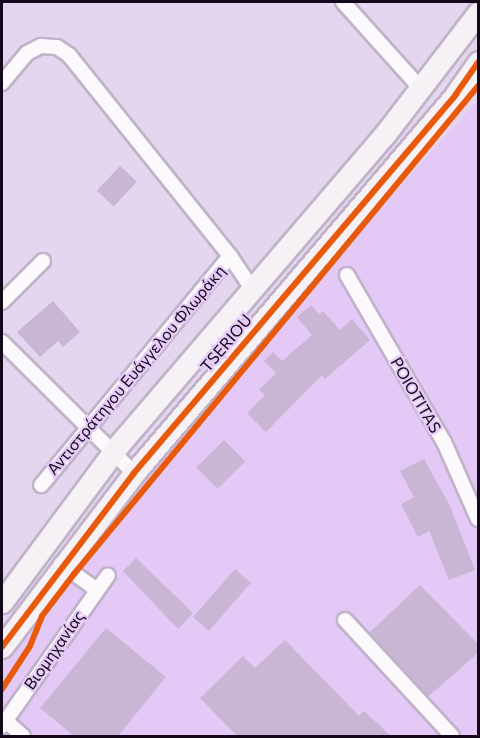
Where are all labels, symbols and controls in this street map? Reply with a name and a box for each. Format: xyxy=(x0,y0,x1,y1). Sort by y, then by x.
street label: Αντιστράτηγου Ευάγγελου Φλωράκη xyxy=(43,261,229,479)
street label: TSERIOU xyxy=(196,310,256,376)
street label: POIOTITAS xyxy=(387,354,445,436)
street label: Βιομηχανίας xyxy=(20,607,88,693)

